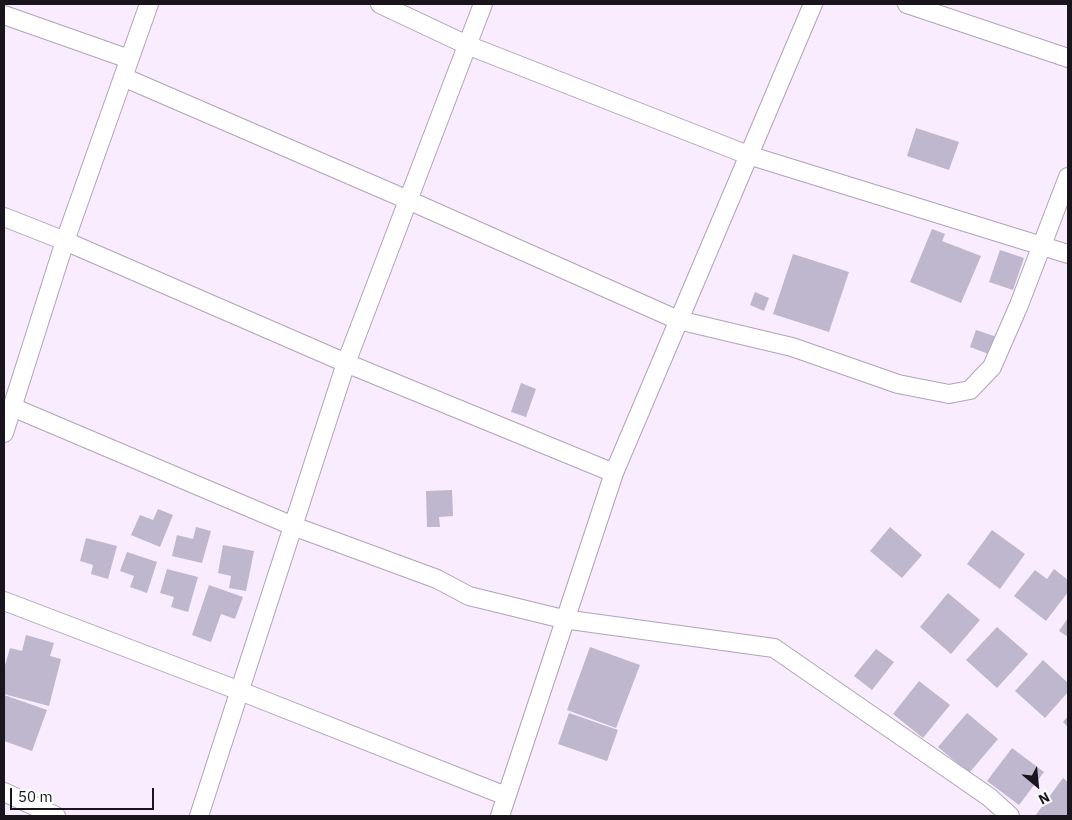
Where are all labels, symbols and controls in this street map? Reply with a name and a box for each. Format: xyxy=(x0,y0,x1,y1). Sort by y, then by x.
north arrow xyxy=(1012,760,1062,810)
scale bar xyxy=(12,778,156,810)
text: 50 m xyxy=(18,787,53,806)
text: N xyxy=(1035,788,1053,809)

